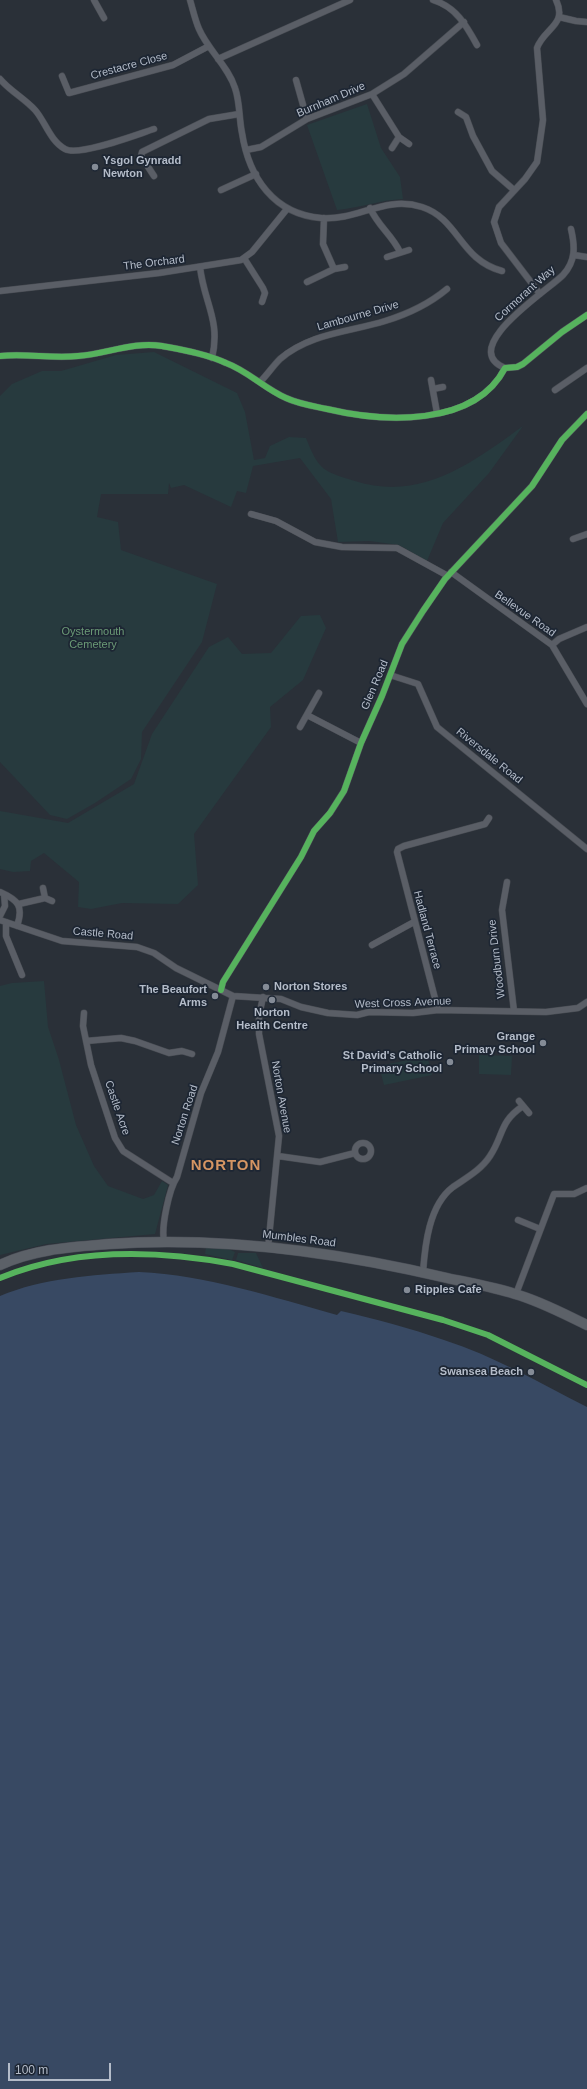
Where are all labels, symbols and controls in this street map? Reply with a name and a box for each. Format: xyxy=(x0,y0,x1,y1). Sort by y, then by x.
street label: Crestacre Close xyxy=(89,49,169,83)
street label: Burnham Drive xyxy=(295,80,367,120)
place label: Ysgol Gynradd Newton xyxy=(103,154,181,180)
marker: Ysgol Gynradd Newton xyxy=(90,162,100,172)
street label: The Orchard xyxy=(123,253,185,273)
street label: Cormorant Way xyxy=(492,263,558,325)
street label: Lambourne Drive xyxy=(316,298,400,334)
street label: Bellevue Road xyxy=(492,588,558,640)
park label: Oystermouth Cemetery xyxy=(62,625,124,651)
street label: Glen Road xyxy=(359,658,391,712)
street label: Riversdale Road xyxy=(453,725,525,787)
street label: Hadland Terrace xyxy=(410,889,444,971)
street label: Woodburn Drive xyxy=(486,919,508,999)
street label: Castle Road xyxy=(72,925,134,943)
place label: Norton Stores xyxy=(274,980,347,994)
marker: Norton Stores xyxy=(261,982,271,992)
place label: The Beaufort Arms xyxy=(139,983,207,1009)
marker: The Beaufort Arms xyxy=(210,991,220,1001)
marker: Norton Health Centre xyxy=(267,995,277,1005)
street label: West Cross Avenue xyxy=(354,995,452,1011)
place label: Norton Health Centre xyxy=(236,1006,308,1032)
place label: Grange Primary School xyxy=(454,1030,535,1056)
marker: Grange Primary School xyxy=(538,1038,548,1048)
place label: St David's Catholic Primary School xyxy=(343,1049,442,1075)
marker: St David's Catholic Primary School xyxy=(445,1057,455,1067)
street label: Norton Avenue xyxy=(268,1060,294,1134)
street label: Castle Acre xyxy=(102,1079,132,1137)
street label: Norton Road xyxy=(169,1083,201,1147)
district label: NORTON xyxy=(191,1157,261,1175)
street label: Mumbles Road xyxy=(261,1228,337,1250)
place label: Ripples Cafe xyxy=(415,1283,482,1297)
marker: Ripples Cafe xyxy=(402,1285,412,1295)
place label: Swansea Beach xyxy=(440,1365,523,1379)
marker: Swansea Beach xyxy=(526,1367,536,1377)
scale bar xyxy=(10,2055,113,2081)
text: 100 m xyxy=(15,2063,48,2077)

